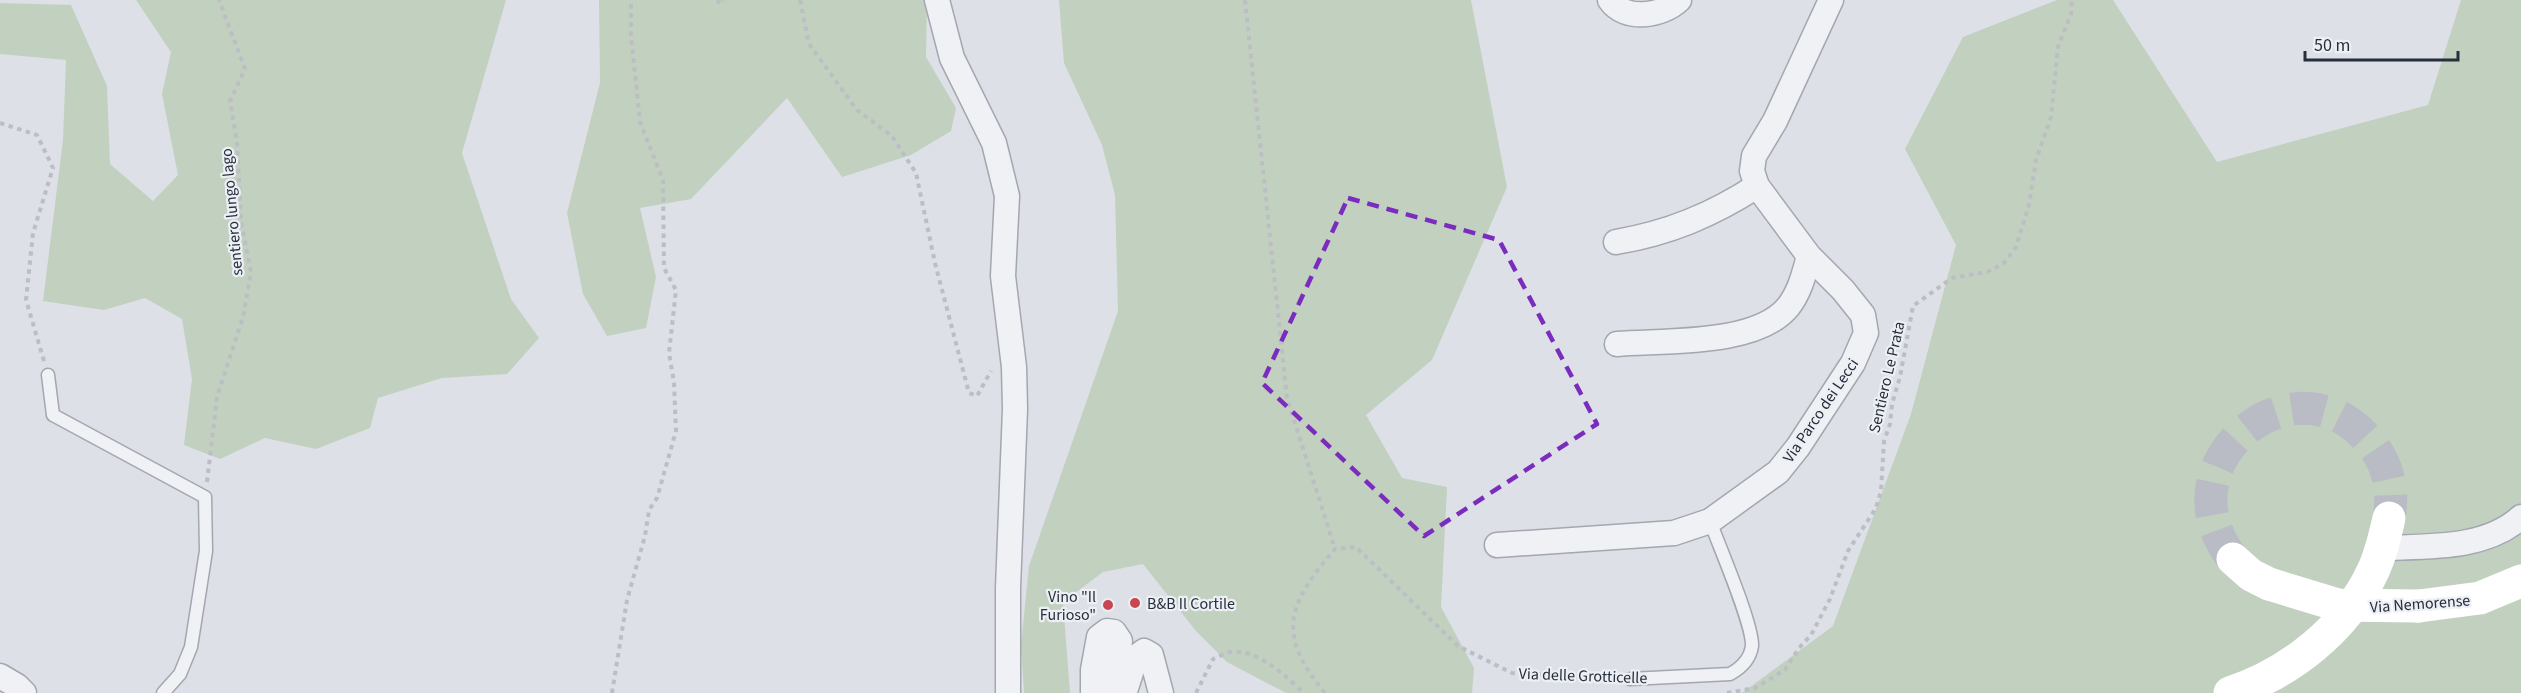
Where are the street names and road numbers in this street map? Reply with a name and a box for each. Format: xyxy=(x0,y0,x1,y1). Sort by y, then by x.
street label: sentiero lungo lago xyxy=(215,147,249,277)
street label: Sentiero Le Prata xyxy=(1863,319,1910,435)
street label: Via Parco dei Lecci xyxy=(1778,354,1864,467)
street label: Via Nemorense xyxy=(2369,590,2471,618)
street label: Via delle Grotticelle xyxy=(1518,663,1648,689)

